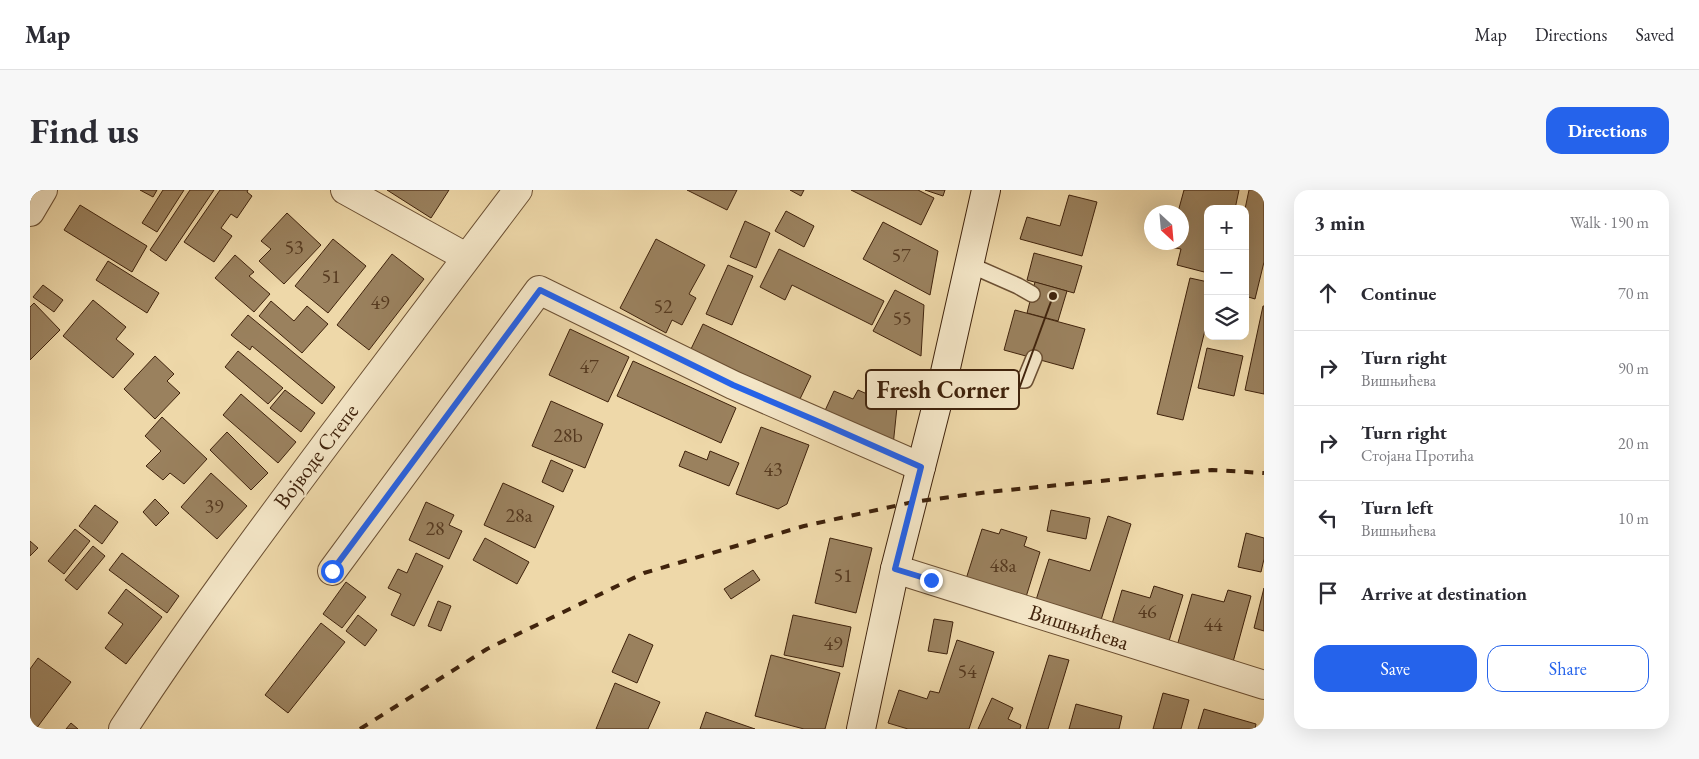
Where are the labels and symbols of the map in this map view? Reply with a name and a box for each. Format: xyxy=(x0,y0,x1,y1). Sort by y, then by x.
north arrow xyxy=(1144,205,1189,250)
house number: 53 xyxy=(284,234,304,260)
house number: 57 xyxy=(891,242,911,268)
house number: 51 xyxy=(321,263,341,289)
house number: 49 xyxy=(370,289,390,315)
house number: 52 xyxy=(653,293,673,319)
house number: 55 xyxy=(892,305,912,331)
house number: 47 xyxy=(579,353,599,379)
callout: Fresh Corner xyxy=(866,370,1019,409)
text: Fresh Corner xyxy=(877,374,1009,405)
street label: Војводе Степе xyxy=(267,397,365,514)
house number: 28b xyxy=(553,422,583,448)
house number: 43 xyxy=(763,456,783,482)
house number: 39 xyxy=(204,493,224,519)
house number: 28a xyxy=(505,502,533,528)
house number: 28 xyxy=(425,515,445,541)
house number: 48a xyxy=(989,552,1017,578)
route start xyxy=(321,560,344,583)
house number: 51 xyxy=(833,562,853,588)
route end xyxy=(920,569,943,592)
street label: Вишњићева xyxy=(1025,597,1133,657)
house number: 46 xyxy=(1137,598,1157,624)
house number: 44 xyxy=(1203,611,1223,637)
house number: 49 xyxy=(823,630,843,656)
house number: 54 xyxy=(957,658,977,684)

